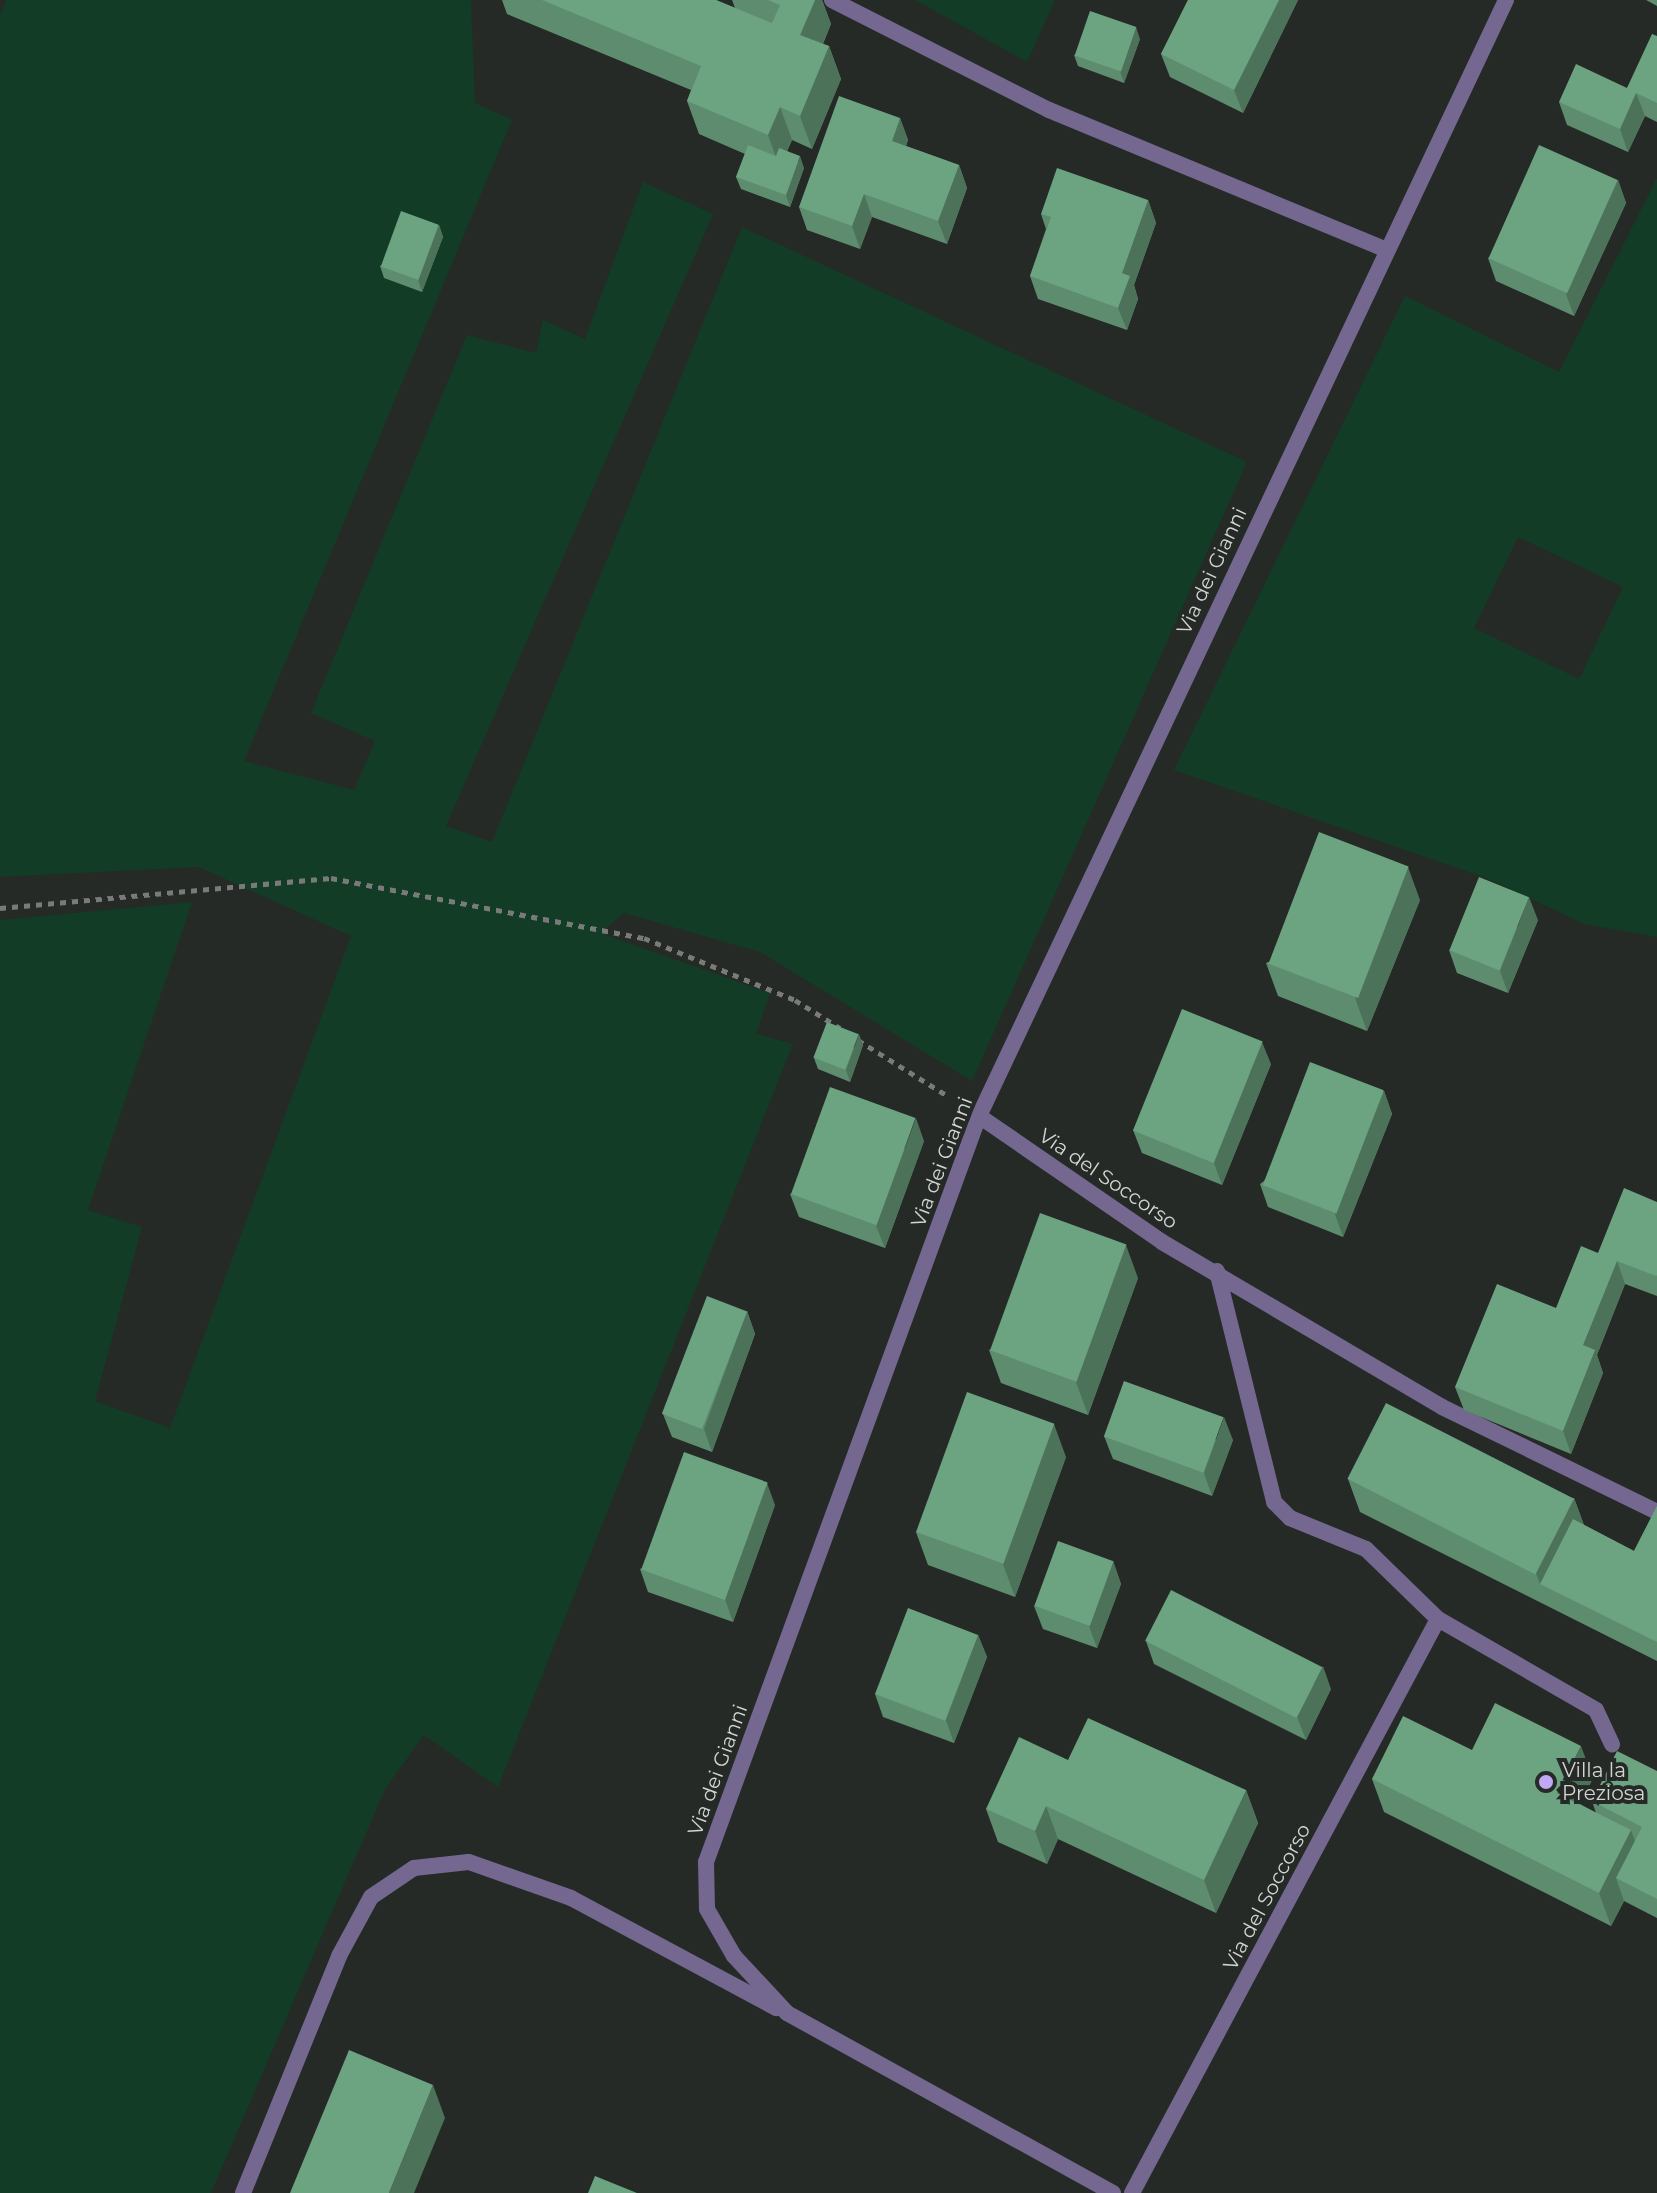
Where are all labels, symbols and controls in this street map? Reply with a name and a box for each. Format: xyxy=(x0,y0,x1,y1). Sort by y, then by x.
street label: Via dei Gianni xyxy=(1172,504,1252,638)
street label: Via dei Gianni xyxy=(906,1094,978,1230)
street label: Via del Soccorso xyxy=(1034,1124,1182,1234)
street label: Via dei Gianni xyxy=(683,1701,753,1839)
place label: Villa la Preziosa xyxy=(1562,1758,1645,1805)
marker: Villa la Preziosa xyxy=(1537,1773,1555,1791)
street label: Via del Soccorso xyxy=(1218,1820,1316,1974)

